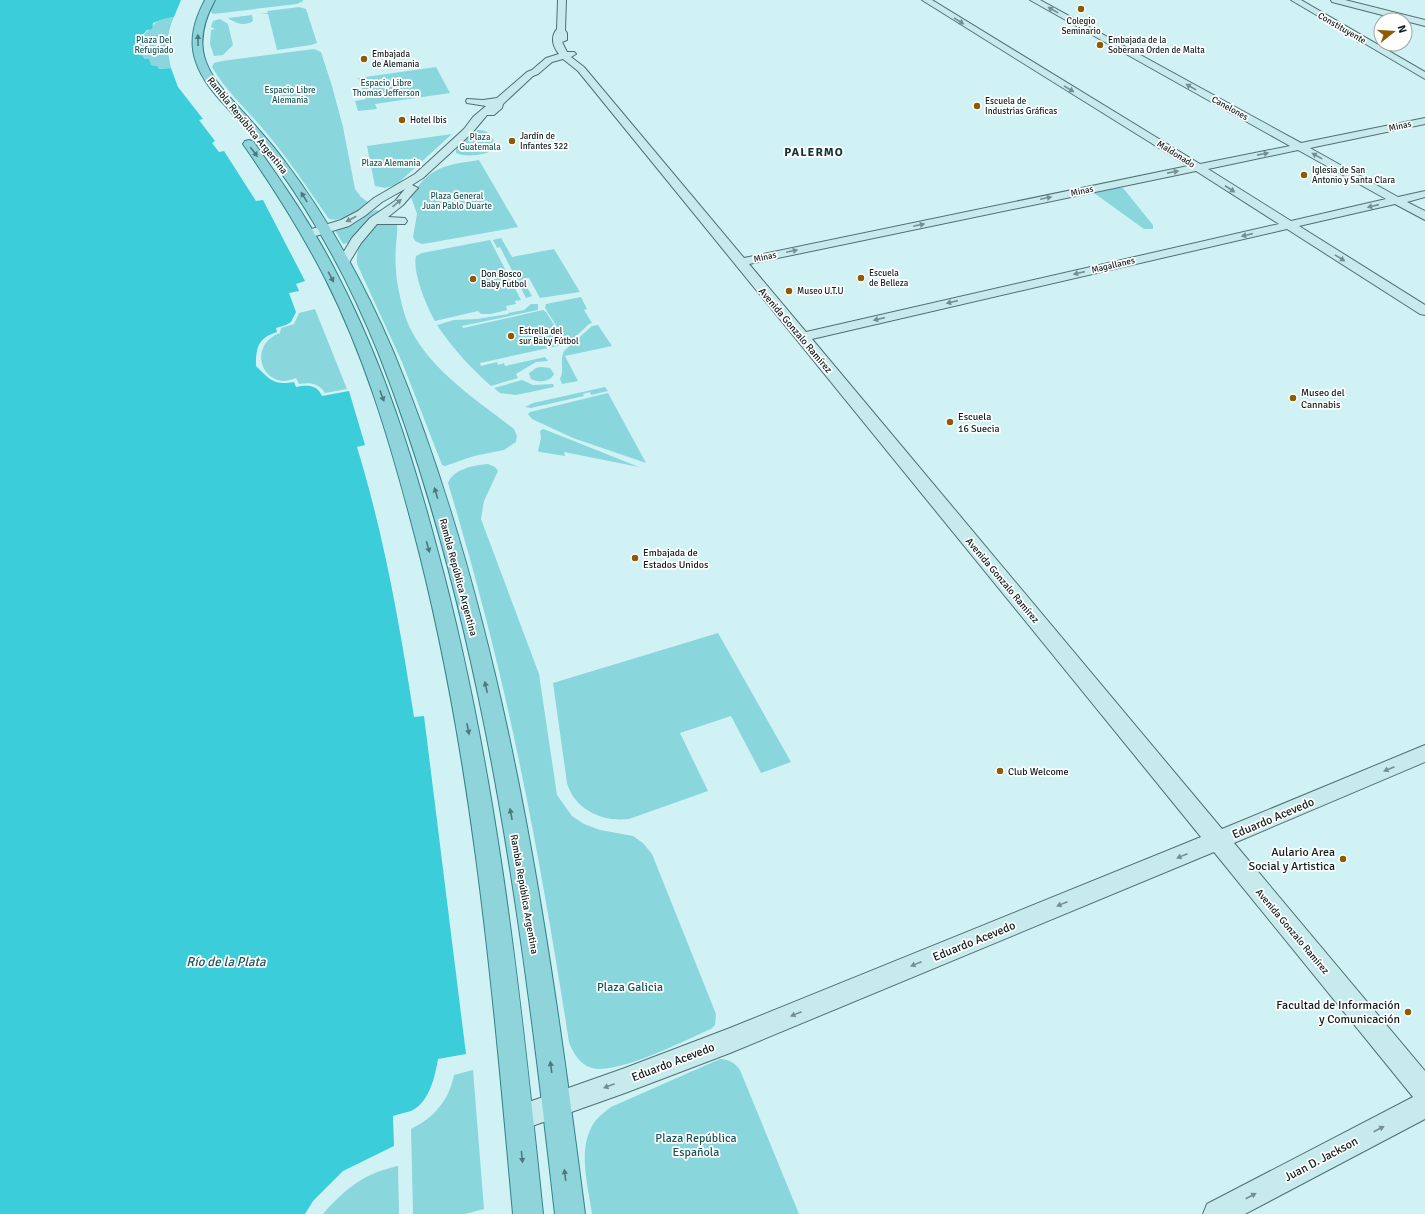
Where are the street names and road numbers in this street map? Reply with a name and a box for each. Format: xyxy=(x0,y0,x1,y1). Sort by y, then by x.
street label: Constituyente xyxy=(1316,10,1368,47)
street label: Rambla República Argentina xyxy=(204,75,290,177)
street label: Canelones xyxy=(1210,94,1250,123)
street label: Minas xyxy=(1388,119,1413,134)
street label: Maldonado xyxy=(1155,138,1197,171)
street label: Minas xyxy=(1070,184,1095,199)
street label: Minas xyxy=(753,250,778,265)
street label: Magallanes xyxy=(1090,255,1136,276)
street label: Avenida Gonzalo Ramírez xyxy=(756,286,835,376)
street label: Rambla República Argentina xyxy=(437,517,480,637)
street label: Avenida Gonzalo Ramírez xyxy=(963,536,1042,626)
street label: Eduardo Acevedo xyxy=(1230,794,1317,843)
street label: Rambla República Argentina xyxy=(508,833,540,955)
street label: Avenida Gonzalo Ramírez xyxy=(1253,887,1332,977)
street label: Eduardo Acevedo xyxy=(931,918,1018,965)
street label: Eduardo Acevedo xyxy=(630,1040,717,1085)
street label: Juan D. Jackson xyxy=(1282,1134,1361,1185)

